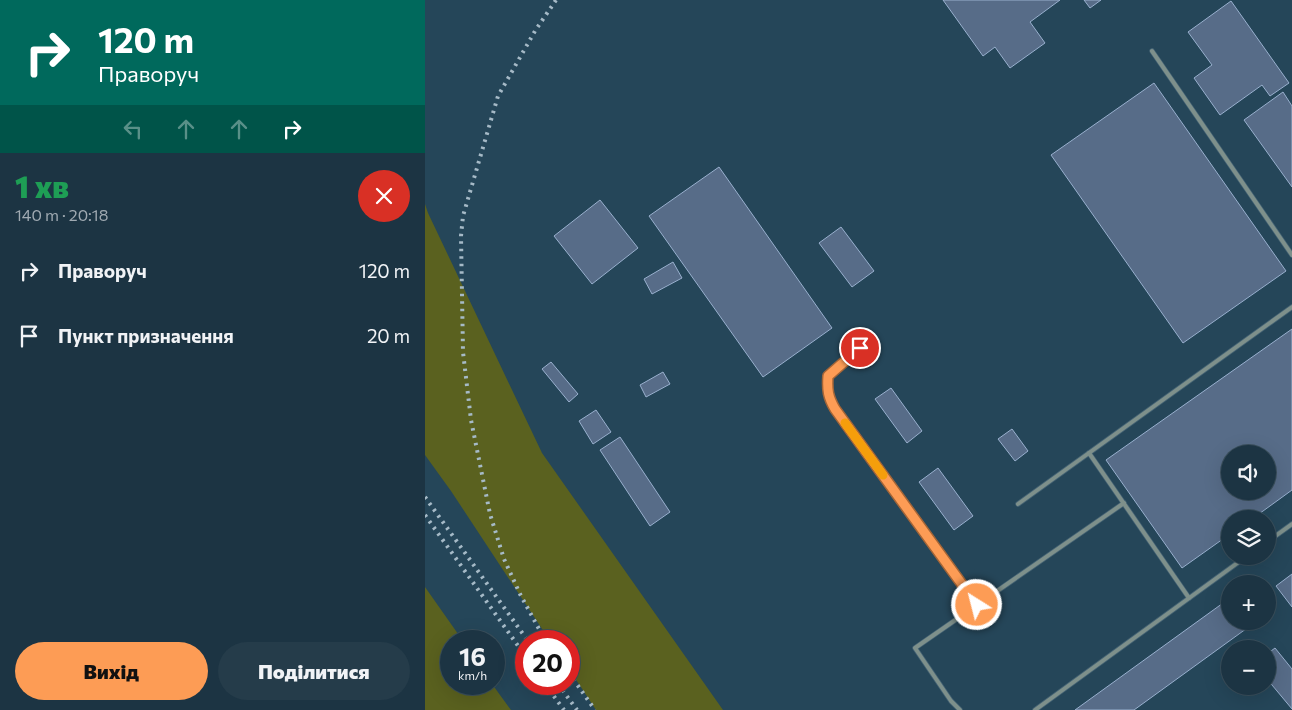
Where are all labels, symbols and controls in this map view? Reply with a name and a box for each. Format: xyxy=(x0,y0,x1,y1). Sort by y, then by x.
text: 120 m xyxy=(98,17,194,60)
icon: right xyxy=(15,20,80,85)
text: Праворуч xyxy=(98,60,199,87)
icon: left xyxy=(119,115,147,143)
icon: ahead xyxy=(172,115,200,143)
icon: ahead xyxy=(225,115,253,143)
icon: right xyxy=(278,115,306,143)
text: 1 хв xyxy=(15,167,69,204)
button: close xyxy=(358,170,410,222)
text: 140 m · 20:18 xyxy=(15,205,108,224)
icon: right xyxy=(15,257,43,285)
text: Праворуч xyxy=(58,259,147,282)
text: 120 m xyxy=(359,259,410,282)
icon: arrive xyxy=(15,322,43,350)
text: Пункт призначення xyxy=(58,324,234,347)
text: 20 m xyxy=(367,324,410,347)
pin xyxy=(839,327,881,369)
icon: arrive xyxy=(846,334,874,362)
map controls xyxy=(1221,445,1276,695)
button: sound xyxy=(1221,445,1276,500)
button: layers xyxy=(1221,510,1276,565)
button: + xyxy=(1221,575,1276,630)
position arrow xyxy=(950,578,1002,630)
speed limit sign: 20 xyxy=(515,630,580,695)
button: − xyxy=(1221,640,1276,695)
text: 16 xyxy=(459,641,486,671)
button: Вихід xyxy=(15,642,208,700)
button: Поділитися xyxy=(218,642,410,700)
text: km/h xyxy=(458,668,487,682)

